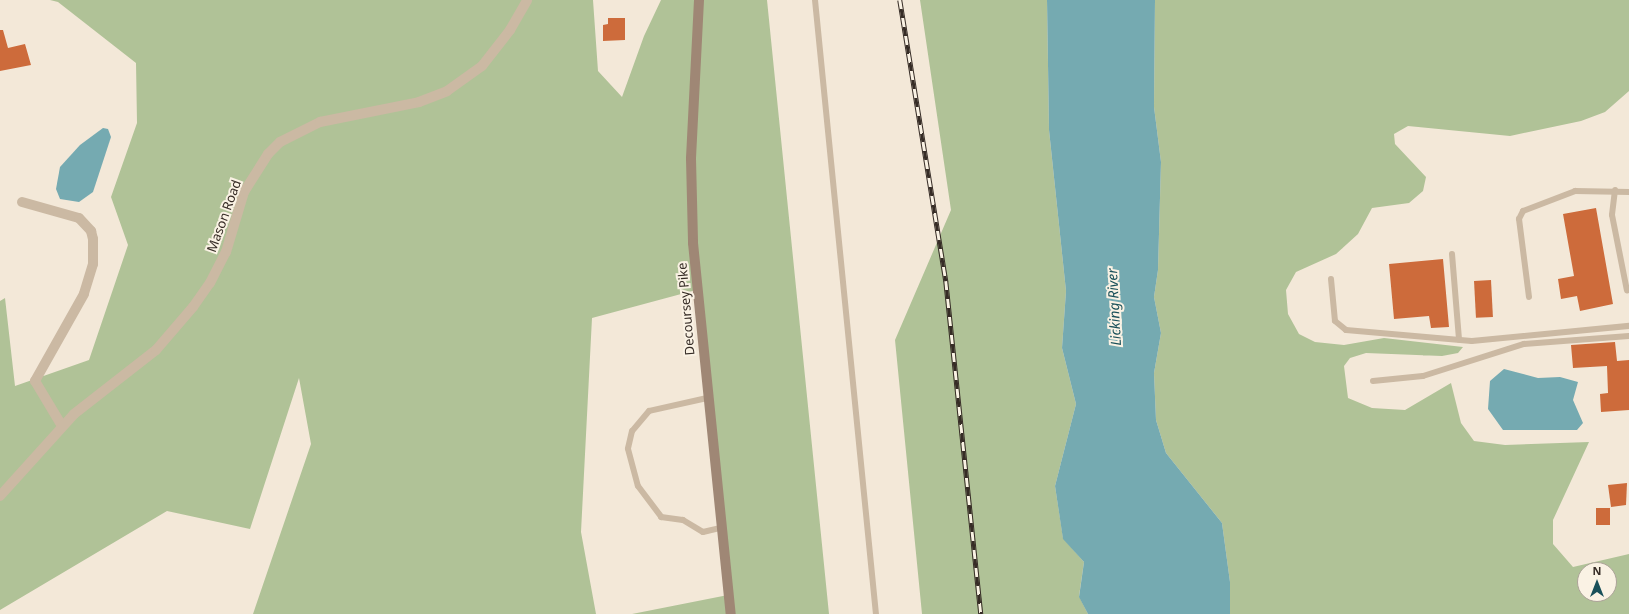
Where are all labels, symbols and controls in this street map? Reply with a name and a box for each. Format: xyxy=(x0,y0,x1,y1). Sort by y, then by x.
street label: Mason Road xyxy=(204,178,244,254)
street label: Decoursey Pike xyxy=(674,262,698,356)
water label: Licking River xyxy=(1104,268,1124,346)
north arrow xyxy=(1577,562,1617,602)
text: N xyxy=(1593,563,1601,578)

